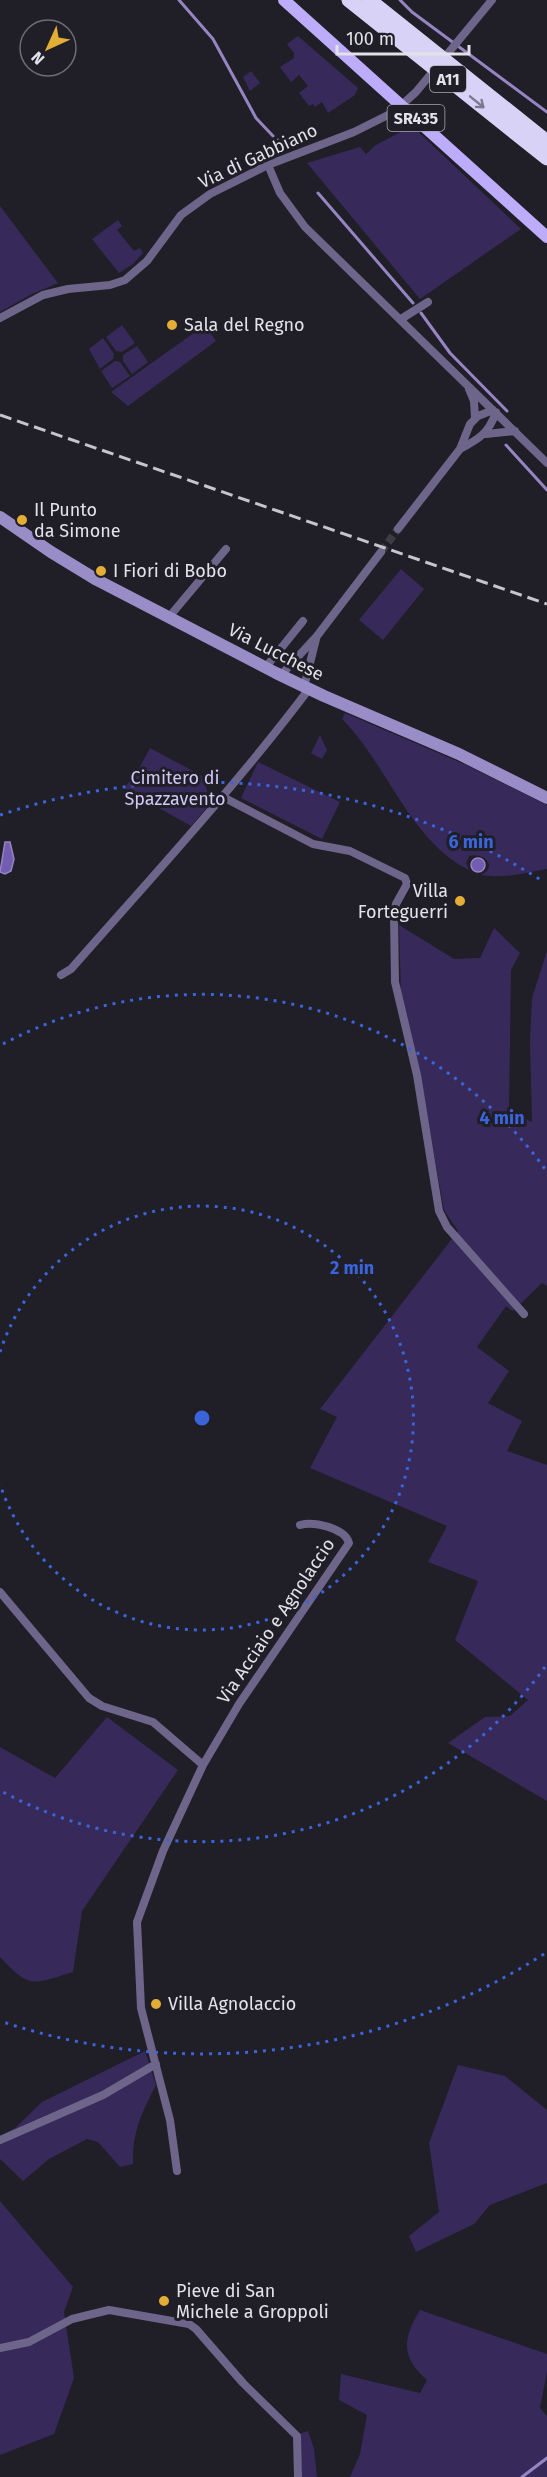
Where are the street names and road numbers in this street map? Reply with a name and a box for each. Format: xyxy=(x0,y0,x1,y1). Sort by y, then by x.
road number: A11 xyxy=(430,66,466,92)
road number: SR435 xyxy=(388,105,444,131)
street label: Via di Gabbiano xyxy=(195,119,321,193)
street label: Via Lucchese xyxy=(225,619,327,685)
street label: Via Acciaio e Agnolaccio xyxy=(212,1534,340,1708)

